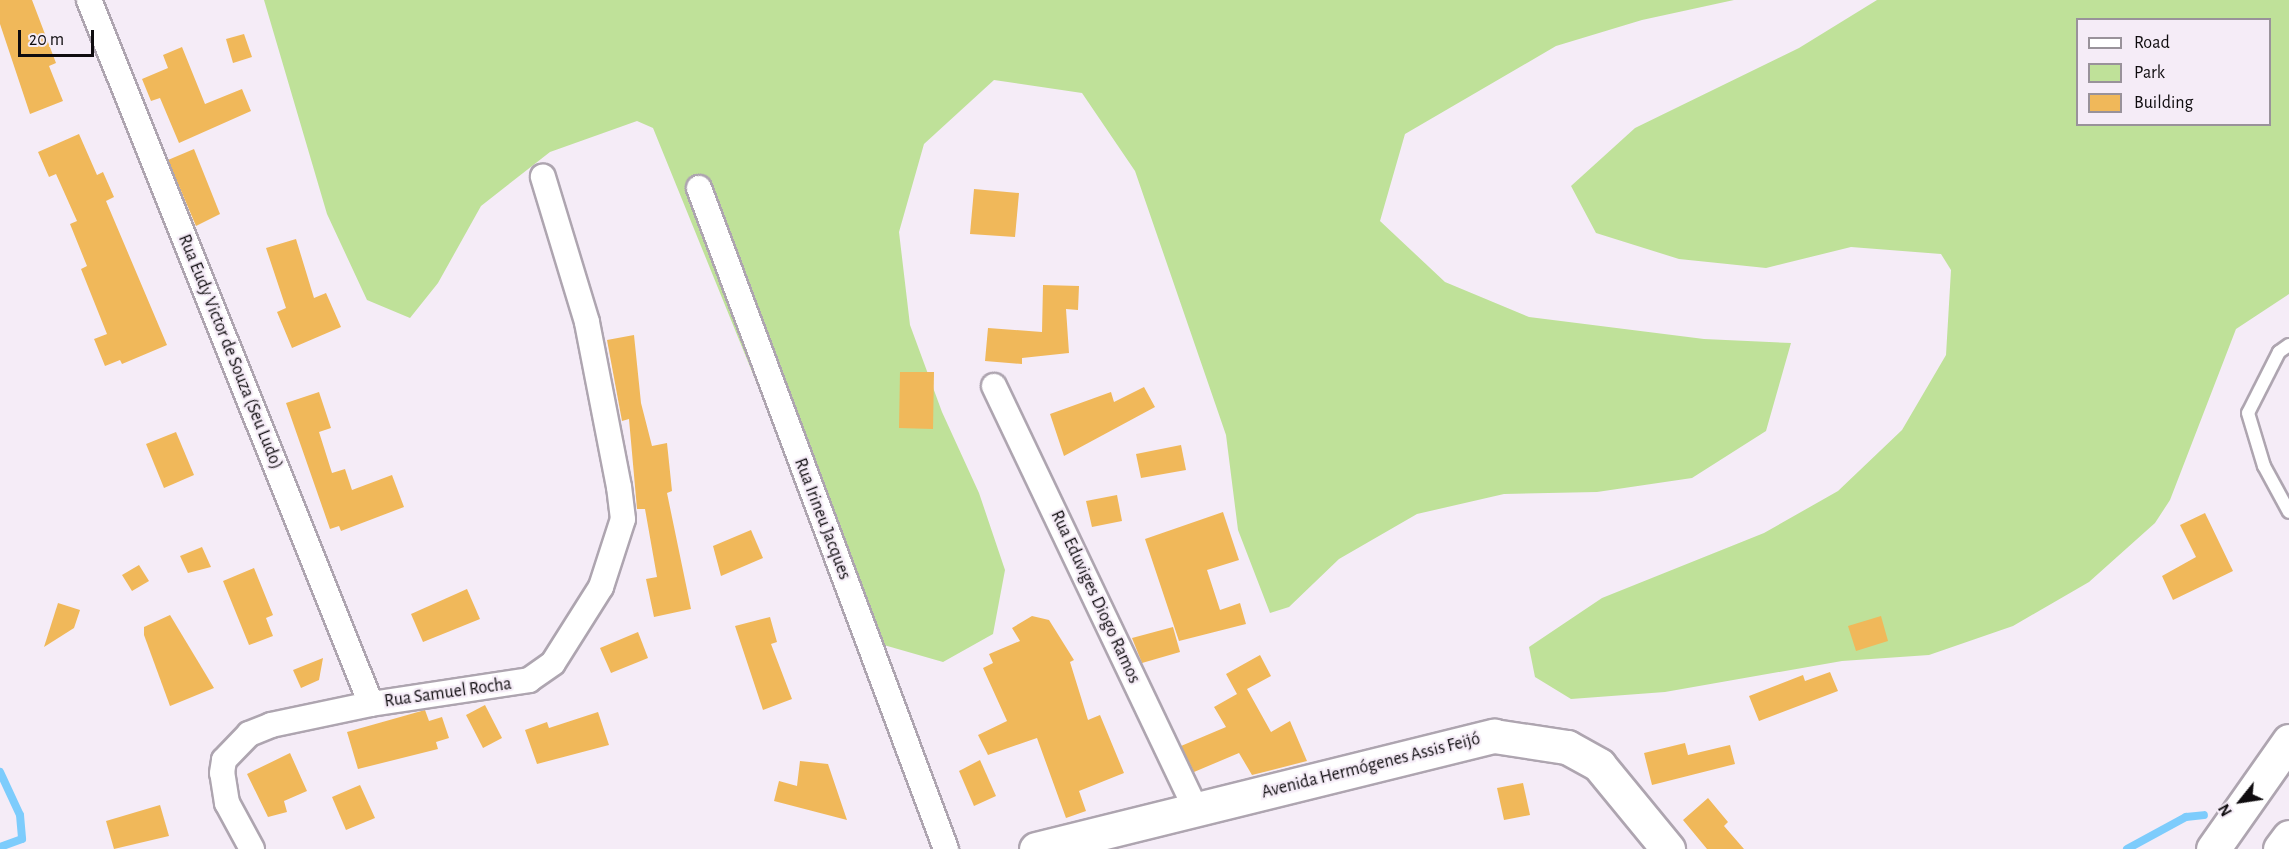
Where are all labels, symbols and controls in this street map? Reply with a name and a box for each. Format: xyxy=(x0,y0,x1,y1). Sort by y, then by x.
scale bar xyxy=(21,18,98,56)
legend xyxy=(2076,18,2271,126)
text: 20 m xyxy=(29,31,64,49)
text: Road xyxy=(2134,34,2170,52)
text: Park xyxy=(2134,64,2165,82)
text: Building xyxy=(2134,94,2193,112)
street label: Rua Eudy Victor de Souza (Seu Ludo) xyxy=(173,231,287,473)
street label: Rua Irineu Jacques xyxy=(789,455,855,583)
street label: Rua Eduviges Diogo Ramos xyxy=(1045,507,1145,687)
street label: Rua Samuel Rocha xyxy=(383,673,513,713)
street label: Avenida Hermógenes Assis Feijó xyxy=(1259,728,1483,804)
north arrow xyxy=(2211,771,2271,831)
text: N xyxy=(2216,801,2235,819)

